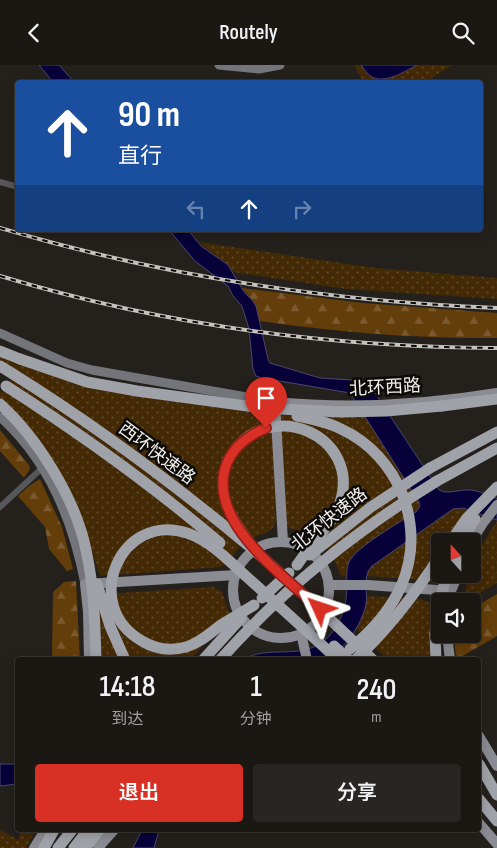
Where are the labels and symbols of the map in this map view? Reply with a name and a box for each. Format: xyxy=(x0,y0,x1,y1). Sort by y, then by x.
street label: 北环西路 xyxy=(349,375,422,400)
pin xyxy=(245,377,287,428)
street label: 西环快速路 xyxy=(114,418,199,489)
street label: 北环快速路 xyxy=(287,483,371,555)
north arrow xyxy=(431,533,481,583)
position arrow xyxy=(293,582,345,634)

